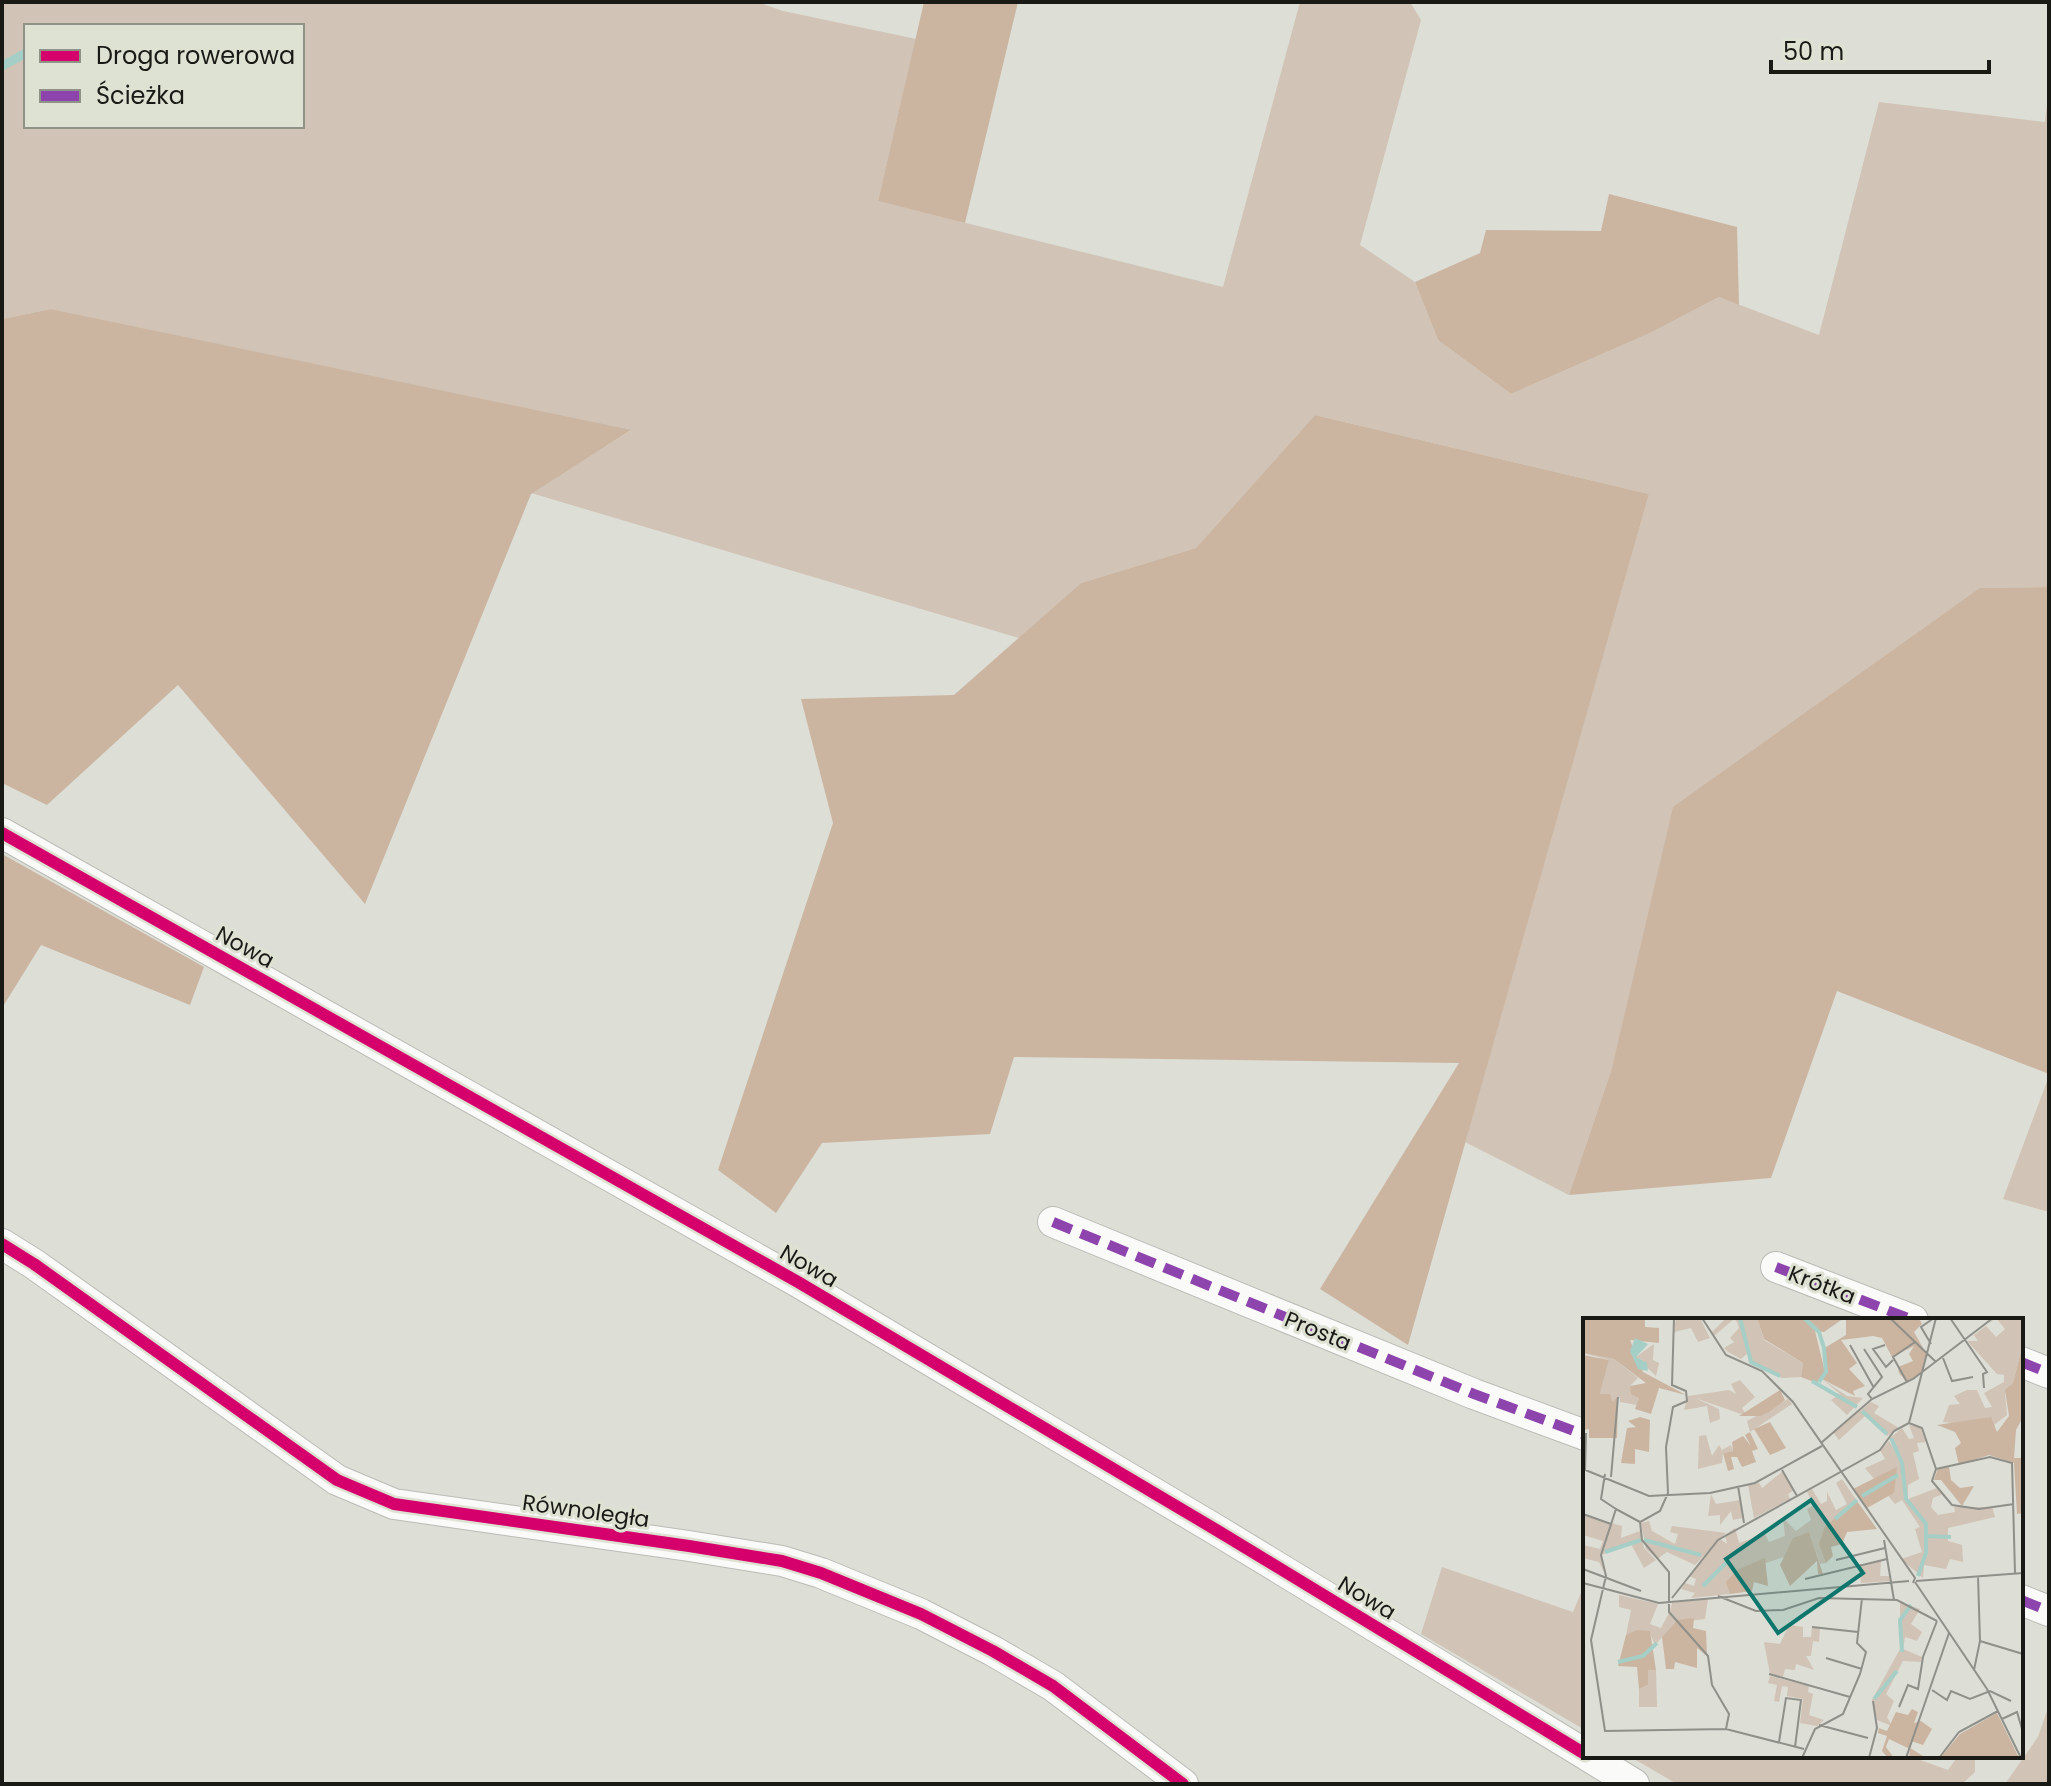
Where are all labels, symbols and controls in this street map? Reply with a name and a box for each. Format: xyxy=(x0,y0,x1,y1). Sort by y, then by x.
legend xyxy=(24,24,304,128)
scale bar xyxy=(1771,24,1989,74)
text: 50 m xyxy=(1783,35,1844,68)
text: Droga rowerowa xyxy=(96,39,295,72)
text: Ścieżka xyxy=(96,79,185,112)
street label: Nowa xyxy=(210,918,280,976)
street label: Nowa xyxy=(774,1237,844,1295)
street label: Krótka xyxy=(1784,1258,1860,1312)
street label: Prosta xyxy=(1280,1304,1356,1358)
inset map xyxy=(1583,1318,2023,1758)
street label: Równoległa xyxy=(520,1487,652,1535)
street label: Nowa xyxy=(1332,1569,1402,1627)

